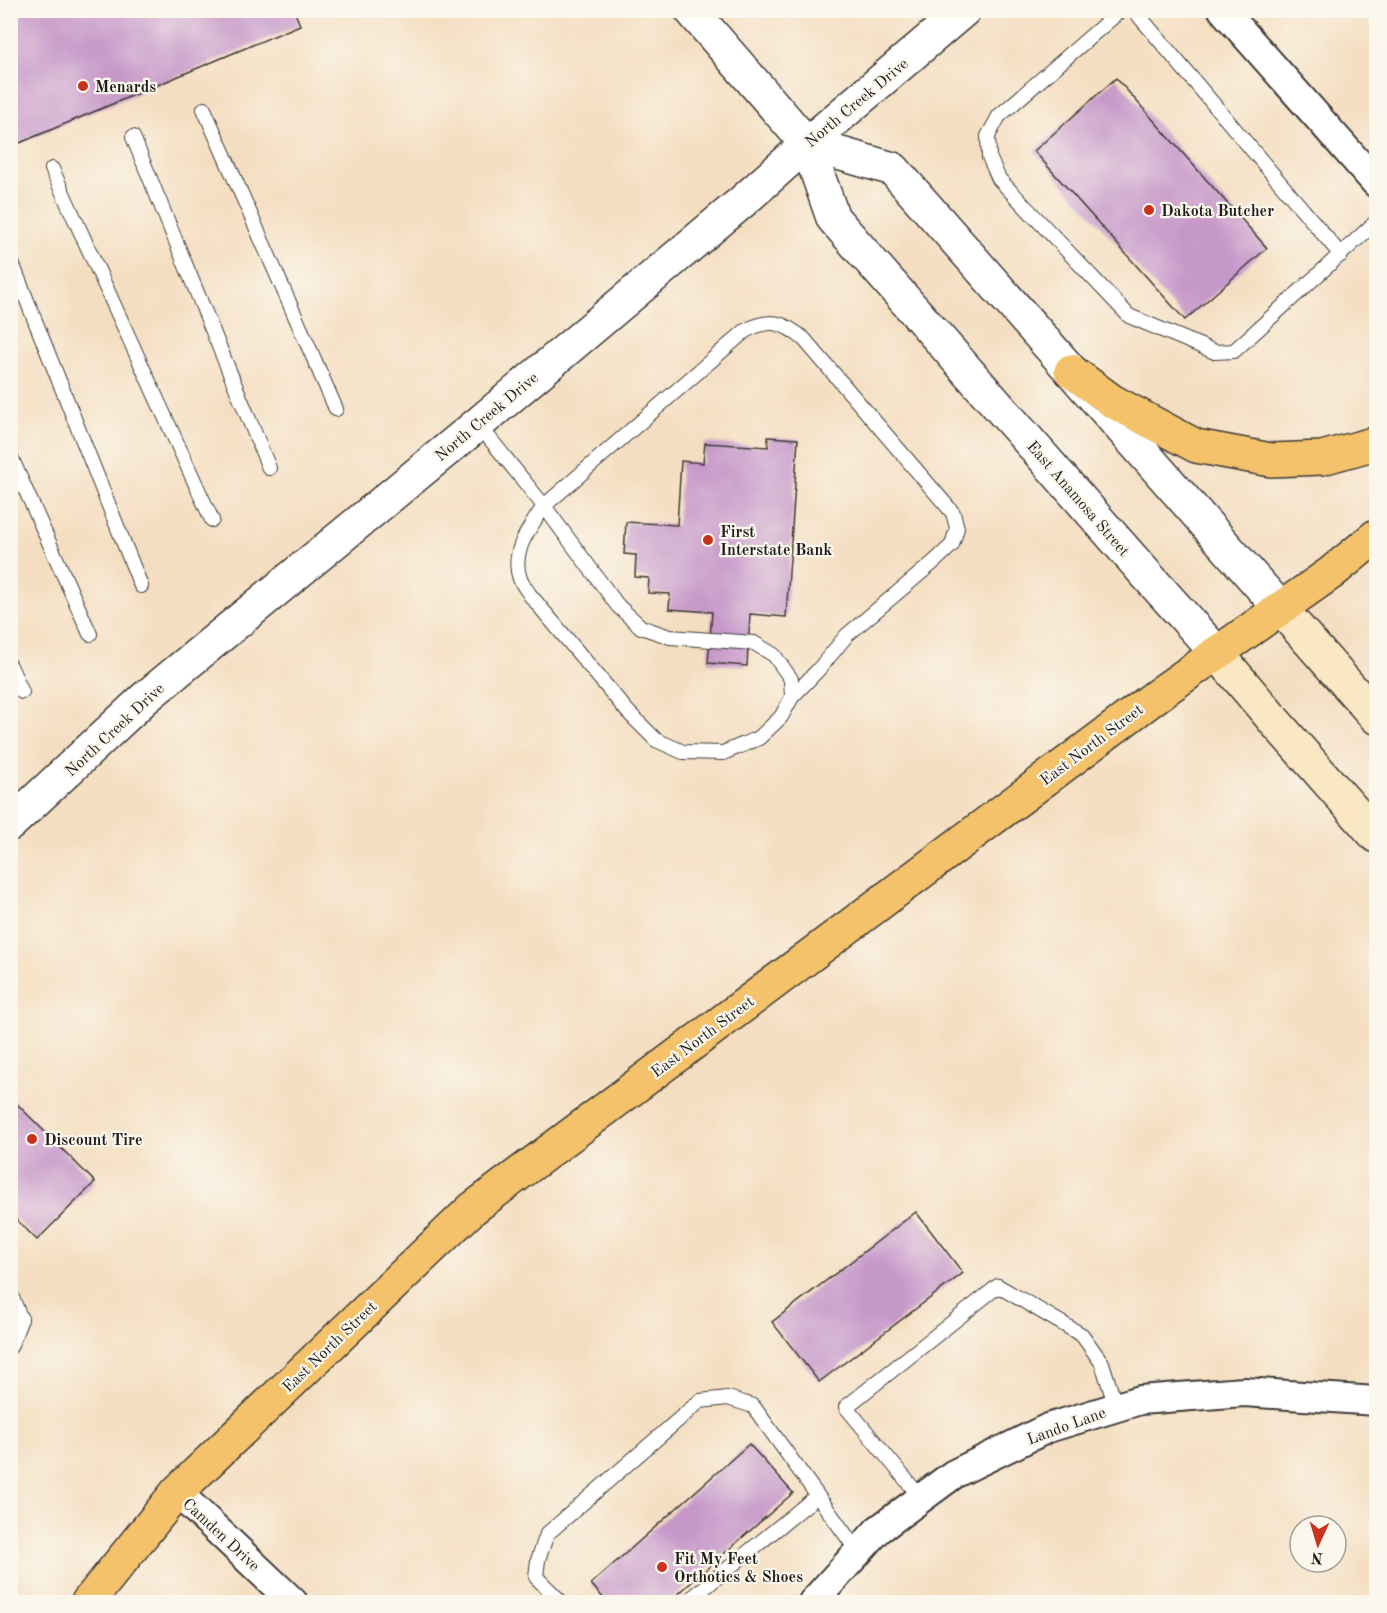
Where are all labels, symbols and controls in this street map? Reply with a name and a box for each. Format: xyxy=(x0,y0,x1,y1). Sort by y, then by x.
street label: North Creek Drive xyxy=(803,56,912,151)
marker: Menards xyxy=(76,79,90,93)
place label: Menards xyxy=(95,80,156,96)
marker: Dakota Butcher xyxy=(1142,203,1156,217)
place label: Dakota Butcher xyxy=(1161,204,1274,220)
street label: North Creek Drive xyxy=(433,370,542,465)
street label: East Anamosa Street xyxy=(1023,439,1132,560)
place label: First Interstate Bank xyxy=(720,525,832,559)
marker: First Interstate Bank xyxy=(701,533,715,547)
street label: North Creek Drive xyxy=(63,681,168,780)
street label: East North Street xyxy=(1038,702,1147,789)
street label: East North Street xyxy=(649,994,758,1081)
marker: Discount Tire xyxy=(25,1132,39,1146)
place label: Discount Tire xyxy=(44,1133,142,1149)
street label: East North Street xyxy=(280,1298,381,1396)
street label: Lando Lane xyxy=(1025,1405,1108,1449)
street label: Camden Drive xyxy=(179,1496,262,1575)
north arrow xyxy=(1288,1514,1348,1574)
text: N xyxy=(1310,1549,1324,1565)
place label: Fit My Feet Orthotics & Shoes xyxy=(674,1552,803,1586)
marker: Fit My Feet Orthotics & Shoes xyxy=(655,1560,669,1574)

